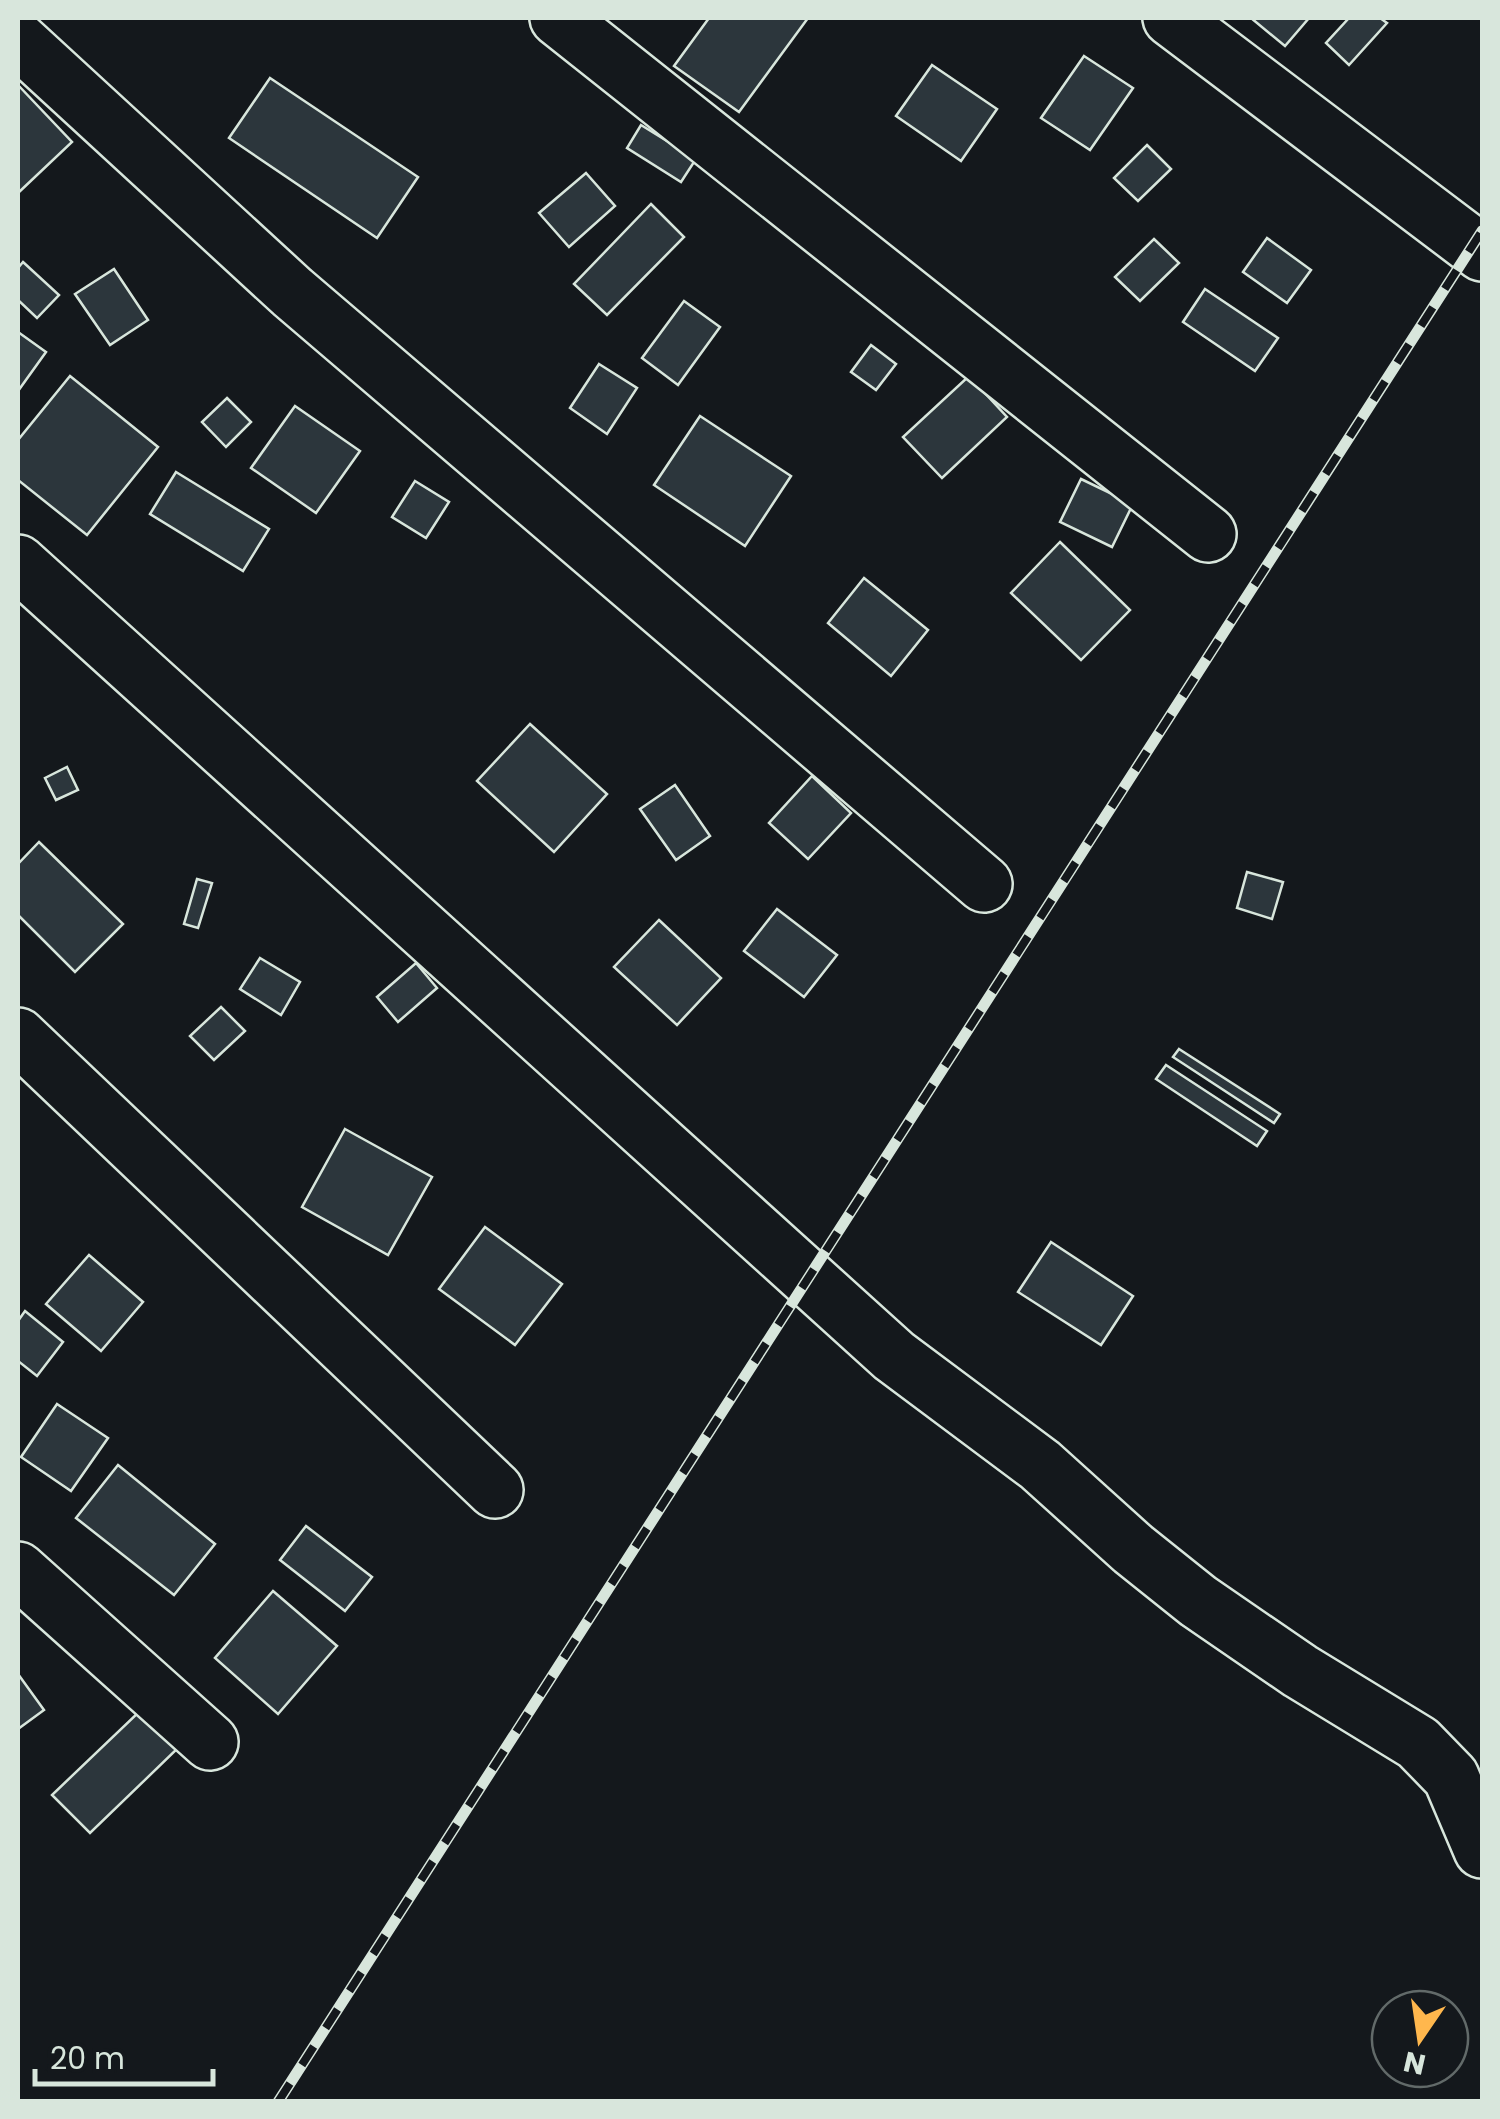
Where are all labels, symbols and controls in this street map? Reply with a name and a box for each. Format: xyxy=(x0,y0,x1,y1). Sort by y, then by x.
north arrow xyxy=(1370,1989,1470,2089)
scale bar xyxy=(35,2024,212,2086)
text: 20 m xyxy=(50,2037,125,2080)
text: N xyxy=(1400,2042,1429,2084)

